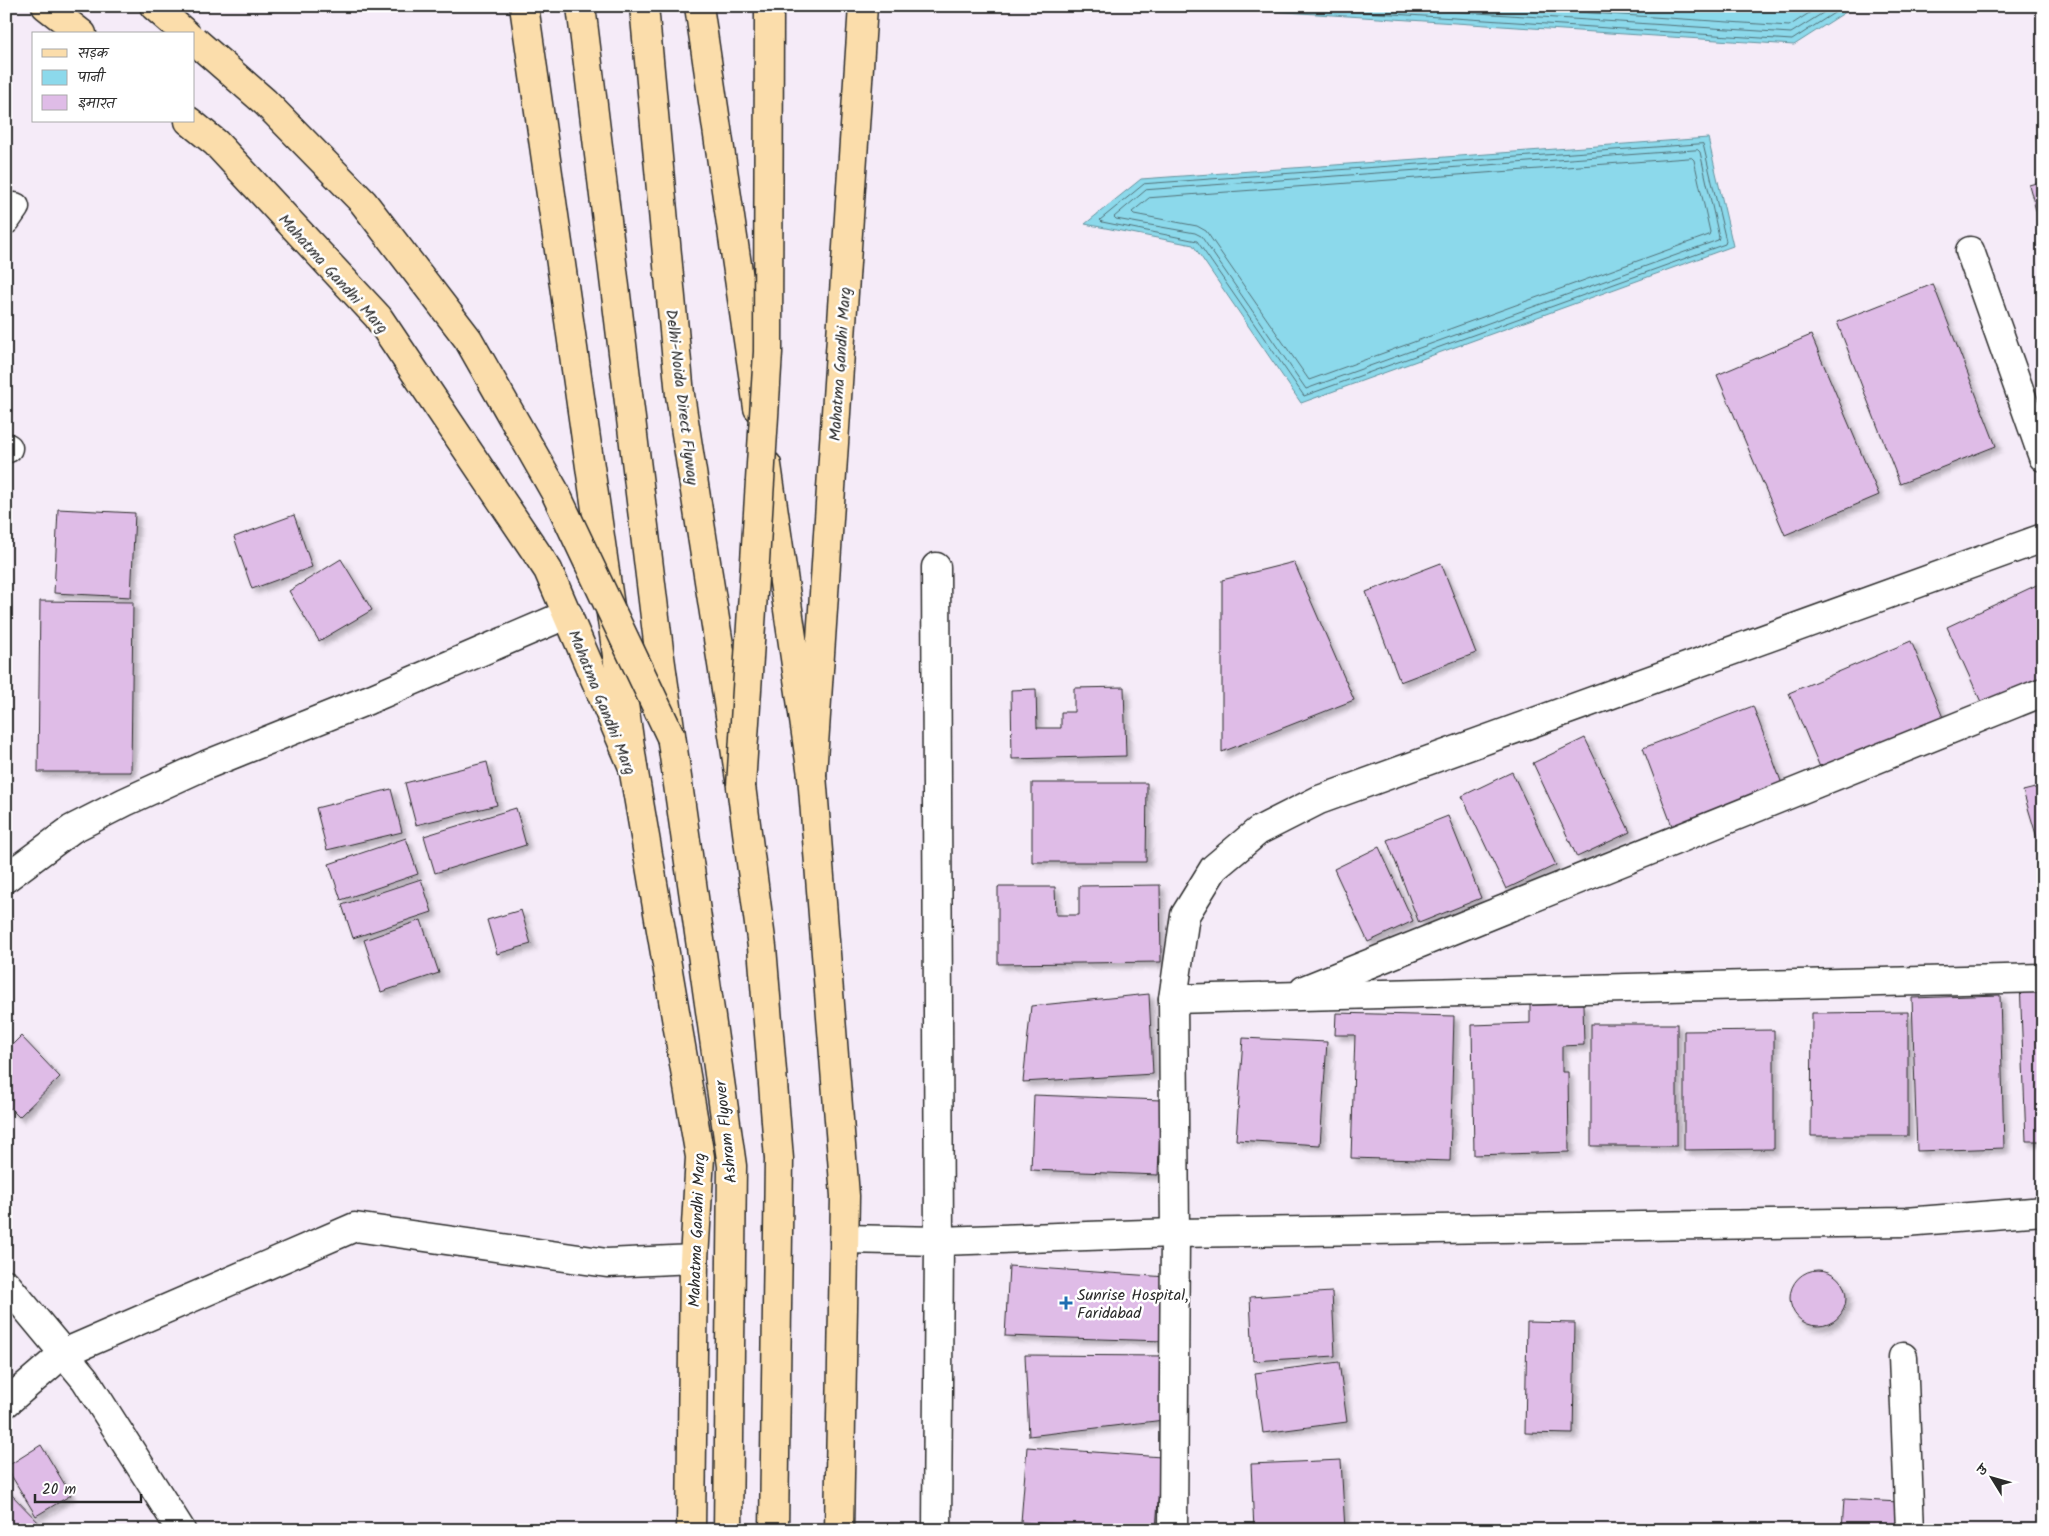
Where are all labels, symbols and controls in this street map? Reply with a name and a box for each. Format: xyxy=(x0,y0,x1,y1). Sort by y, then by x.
legend xyxy=(32,32,195,122)
text: सड़क xyxy=(78,42,110,66)
text: पानी xyxy=(77,66,107,90)
text: इमारत xyxy=(78,92,118,116)
street label: Mahatma Gandhi Marg xyxy=(272,208,394,340)
street label: Mahatma Gandhi Marg xyxy=(823,286,858,442)
street label: Delhi-Noida Direct Flyway xyxy=(658,308,705,487)
street label: Mahatma Gandhi Marg xyxy=(561,626,642,779)
street label: Ashram Flyover xyxy=(708,1077,744,1185)
street label: Mahatma Gandhi Marg xyxy=(682,1152,713,1308)
place label: Sunrise Hospital, Faridabad xyxy=(1077,1283,1189,1326)
marker: Sunrise Hospital, Faridabad xyxy=(1059,1296,1073,1310)
north arrow xyxy=(1966,1454,2016,1504)
text: उ xyxy=(1971,1458,1996,1481)
scale bar xyxy=(35,1471,141,1503)
text: 20 m xyxy=(42,1478,76,1502)

